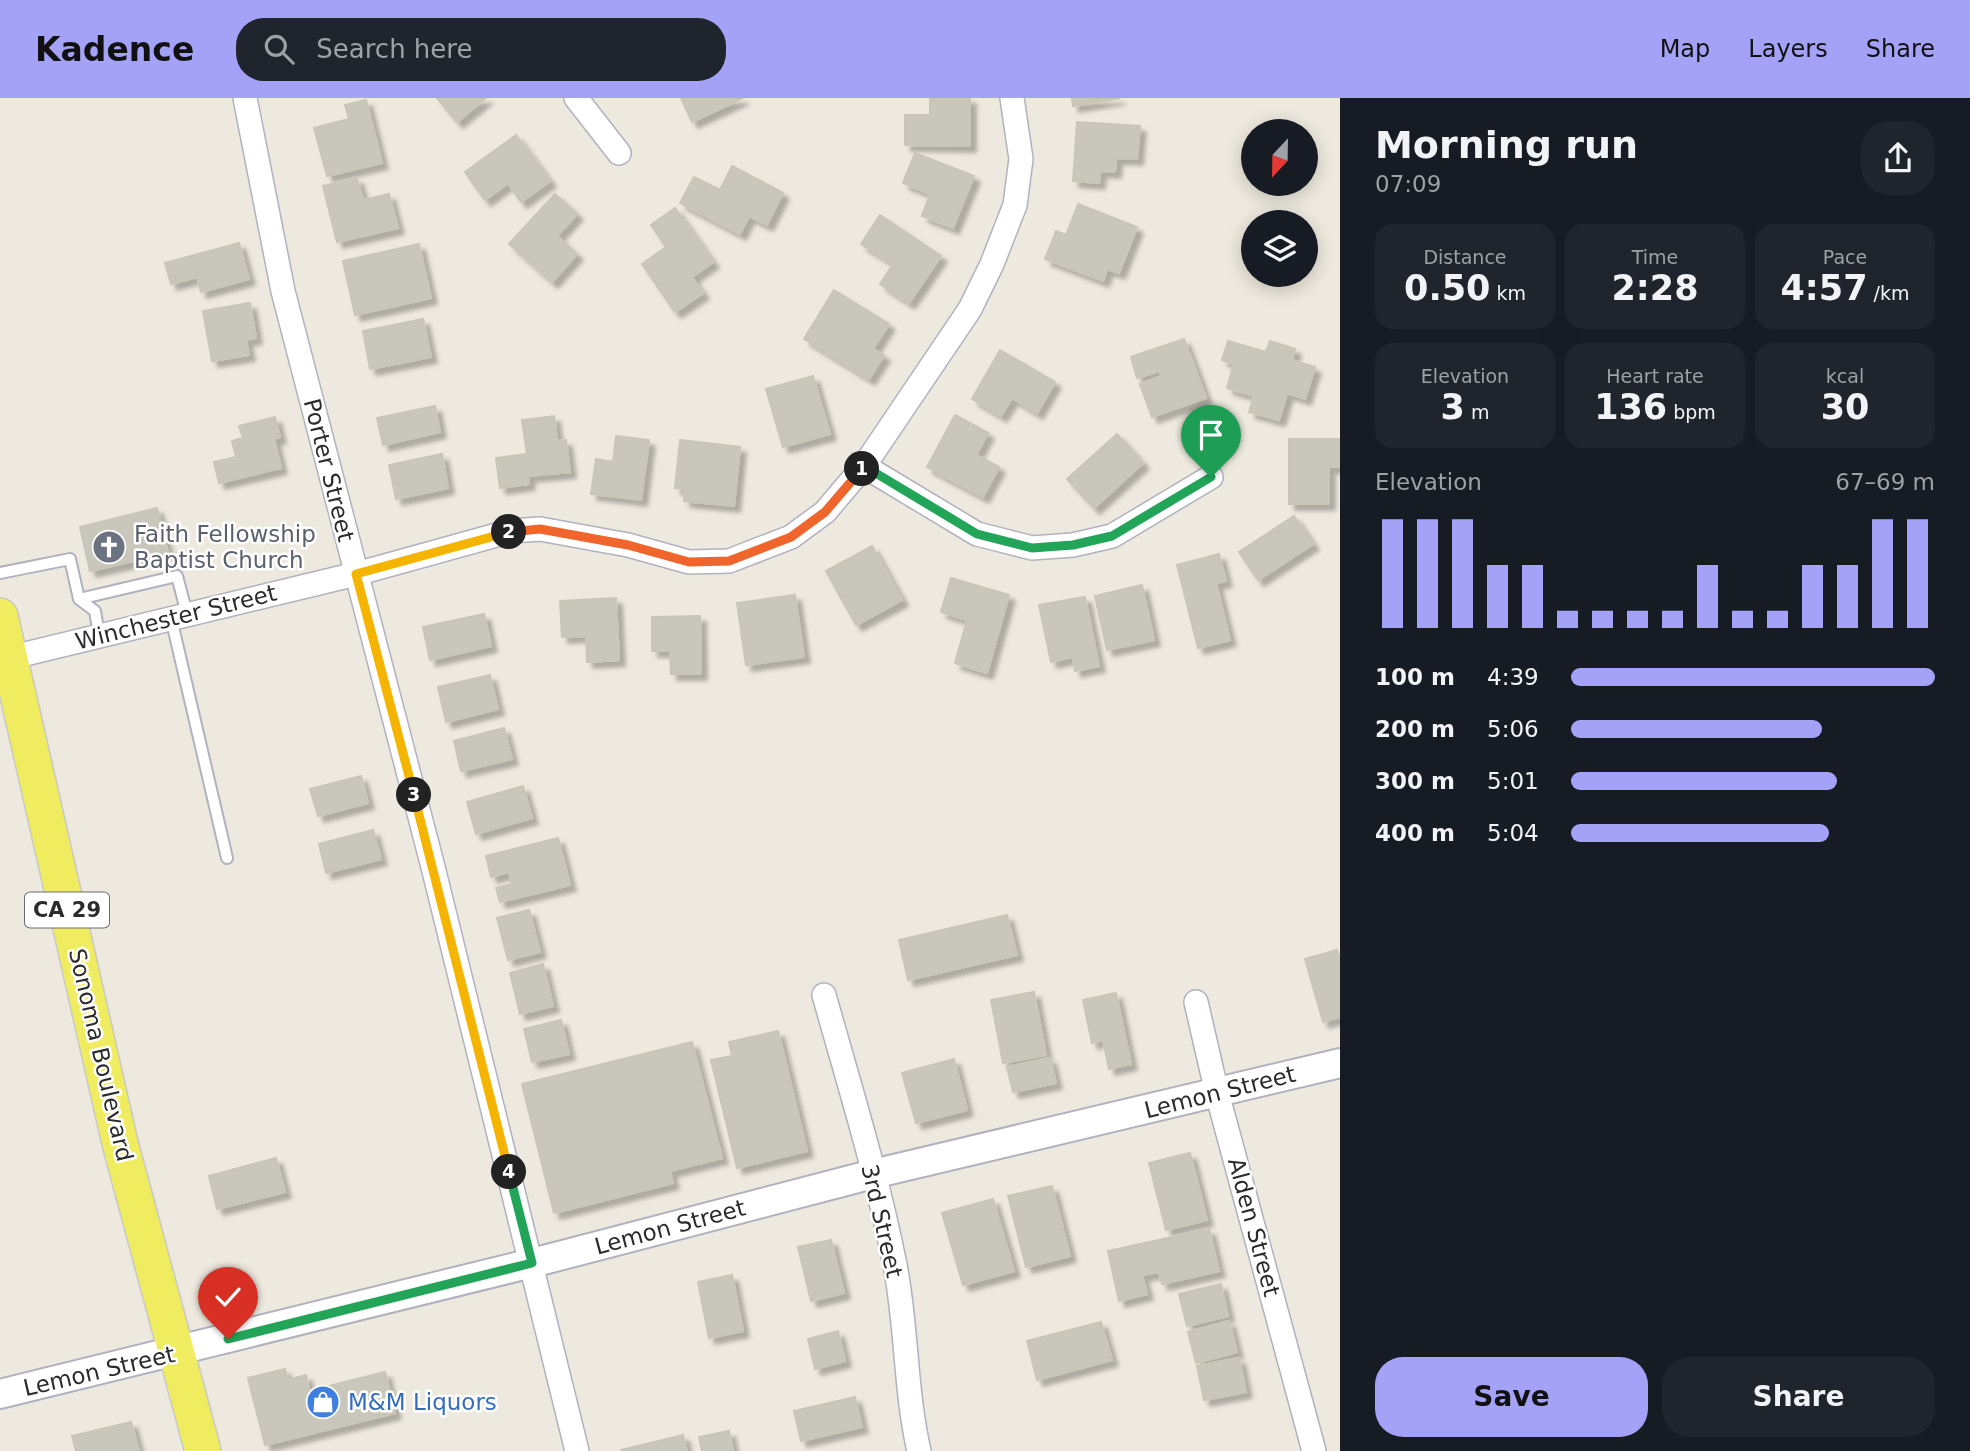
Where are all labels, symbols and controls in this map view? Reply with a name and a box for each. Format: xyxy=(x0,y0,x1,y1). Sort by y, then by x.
search box xyxy=(236,18,726,81)
text: Kadence xyxy=(35,30,194,69)
icon: search xyxy=(260,30,298,68)
text: Search here xyxy=(316,34,472,64)
text: Map xyxy=(1660,35,1710,63)
text: Layers xyxy=(1748,35,1828,63)
text: Share xyxy=(1866,35,1935,63)
north arrow xyxy=(1241,119,1318,196)
map controls xyxy=(1241,119,1318,287)
button: share xyxy=(1861,121,1935,195)
text: Morning run xyxy=(1375,123,1638,167)
text: 07:09 xyxy=(1375,171,1441,197)
button: layers xyxy=(1241,210,1318,287)
text: Distance xyxy=(1423,246,1507,268)
text: Time xyxy=(1632,246,1678,268)
text: Pace xyxy=(1823,246,1867,268)
text: 0.50 xyxy=(1404,268,1490,308)
text: 2:28 xyxy=(1611,268,1699,308)
text: 4:57 xyxy=(1780,268,1868,308)
text: km xyxy=(1490,282,1526,304)
text: /km xyxy=(1868,282,1910,304)
text: Elevation xyxy=(1421,365,1509,387)
text: Heart rate xyxy=(1606,365,1704,387)
text: kcal xyxy=(1826,365,1864,387)
text: 3 xyxy=(1441,387,1465,427)
text: 136 xyxy=(1594,387,1667,427)
text: 30 xyxy=(1821,387,1869,427)
street label: Porter Street xyxy=(299,396,359,544)
text: m xyxy=(1465,401,1489,423)
text: bpm xyxy=(1667,401,1716,423)
pin xyxy=(1181,405,1241,477)
icon: arrive xyxy=(1192,416,1230,454)
pin: 1 xyxy=(844,452,880,486)
text: 1 xyxy=(855,457,868,479)
text: Elevation xyxy=(1375,469,1482,495)
text: 67–69 m xyxy=(1835,469,1935,495)
pin: 2 xyxy=(491,514,526,550)
text: 2 xyxy=(502,520,515,542)
place label: Faith Fellowship Baptist Church xyxy=(134,521,316,573)
church icon: Faith Fellowship Baptist Church xyxy=(90,528,128,566)
street label: Winchester Street xyxy=(73,579,279,655)
text: 100 m xyxy=(1375,664,1455,690)
text: 4:39 xyxy=(1487,664,1539,690)
text: 200 m xyxy=(1375,716,1455,742)
text: 5:06 xyxy=(1487,716,1539,742)
text: 300 m xyxy=(1375,768,1455,794)
text: 5:01 xyxy=(1487,768,1539,794)
pin: 3 xyxy=(396,778,432,812)
text: 3 xyxy=(407,783,420,805)
text: 400 m xyxy=(1375,820,1455,846)
text: 5:04 xyxy=(1487,820,1539,846)
road number: CA 29 xyxy=(25,892,109,928)
street label: Sonoma Boulevard xyxy=(64,946,138,1164)
street label: Lemon Street xyxy=(1142,1061,1298,1123)
pin: 4 xyxy=(491,1154,526,1190)
street label: Alden Street xyxy=(1223,1155,1285,1299)
text: 4 xyxy=(502,1160,515,1182)
street label: 3rd Street xyxy=(856,1162,908,1280)
street label: Lemon Street xyxy=(592,1194,748,1260)
pin xyxy=(198,1267,258,1339)
icon: check xyxy=(209,1278,247,1316)
street label: Lemon Street xyxy=(21,1341,177,1401)
button: Save xyxy=(1375,1357,1648,1437)
button: Share xyxy=(1662,1357,1935,1437)
shop icon: M&M Liquors xyxy=(304,1383,342,1421)
place label: M&M Liquors xyxy=(348,1389,497,1415)

